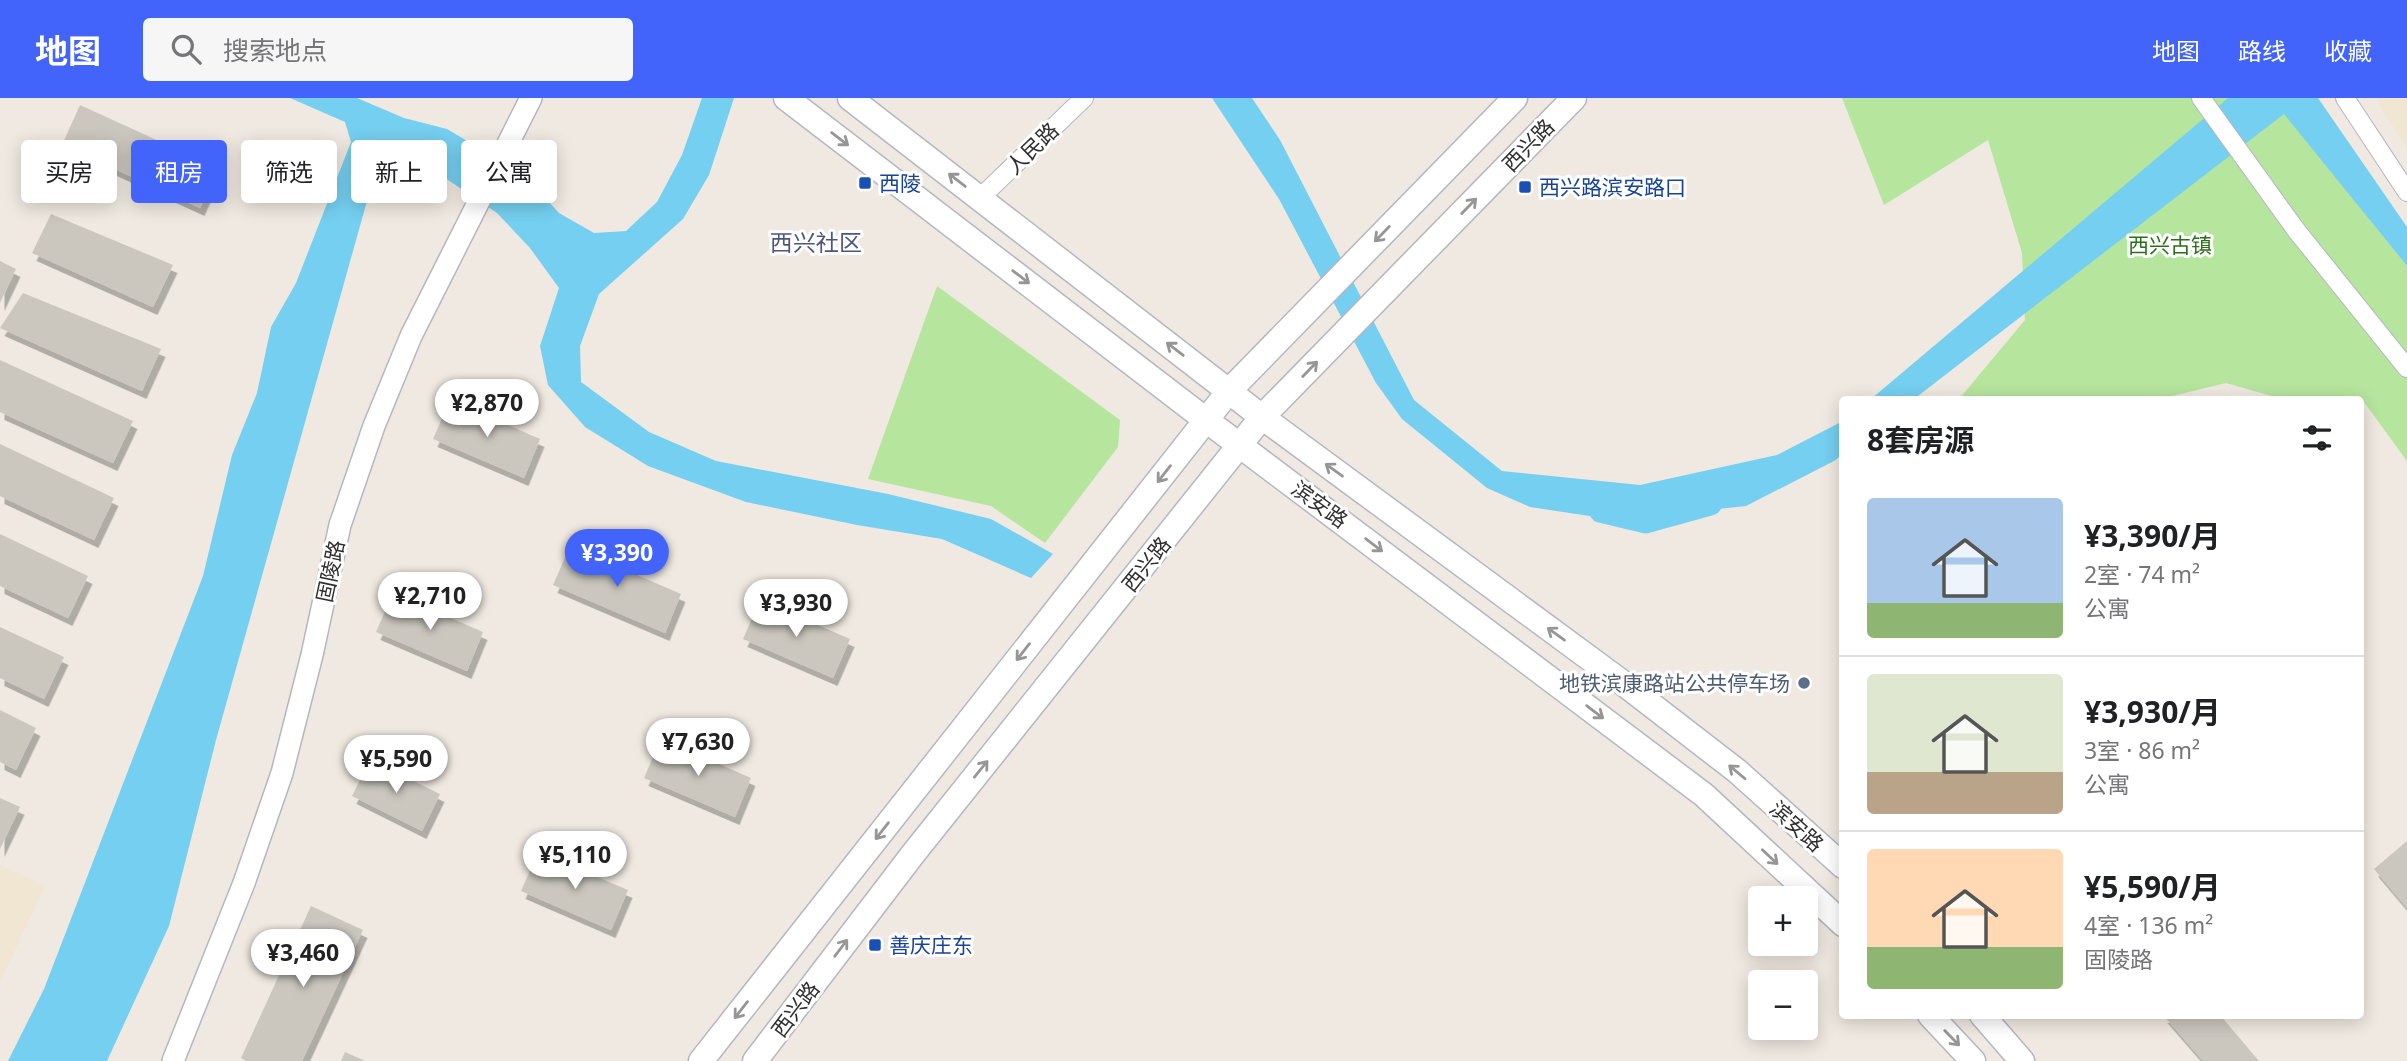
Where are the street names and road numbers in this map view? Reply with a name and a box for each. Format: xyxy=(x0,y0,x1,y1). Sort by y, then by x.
street label: 西兴路 xyxy=(1496,113,1560,177)
street label: 人民路 xyxy=(1000,116,1064,180)
street label: 滨安路 xyxy=(1286,474,1354,534)
street label: 西兴路 xyxy=(1115,531,1177,597)
street label: 固陵路 xyxy=(310,537,350,605)
street label: 滨安路 xyxy=(1764,795,1830,857)
street label: 西兴路 xyxy=(765,975,825,1043)

